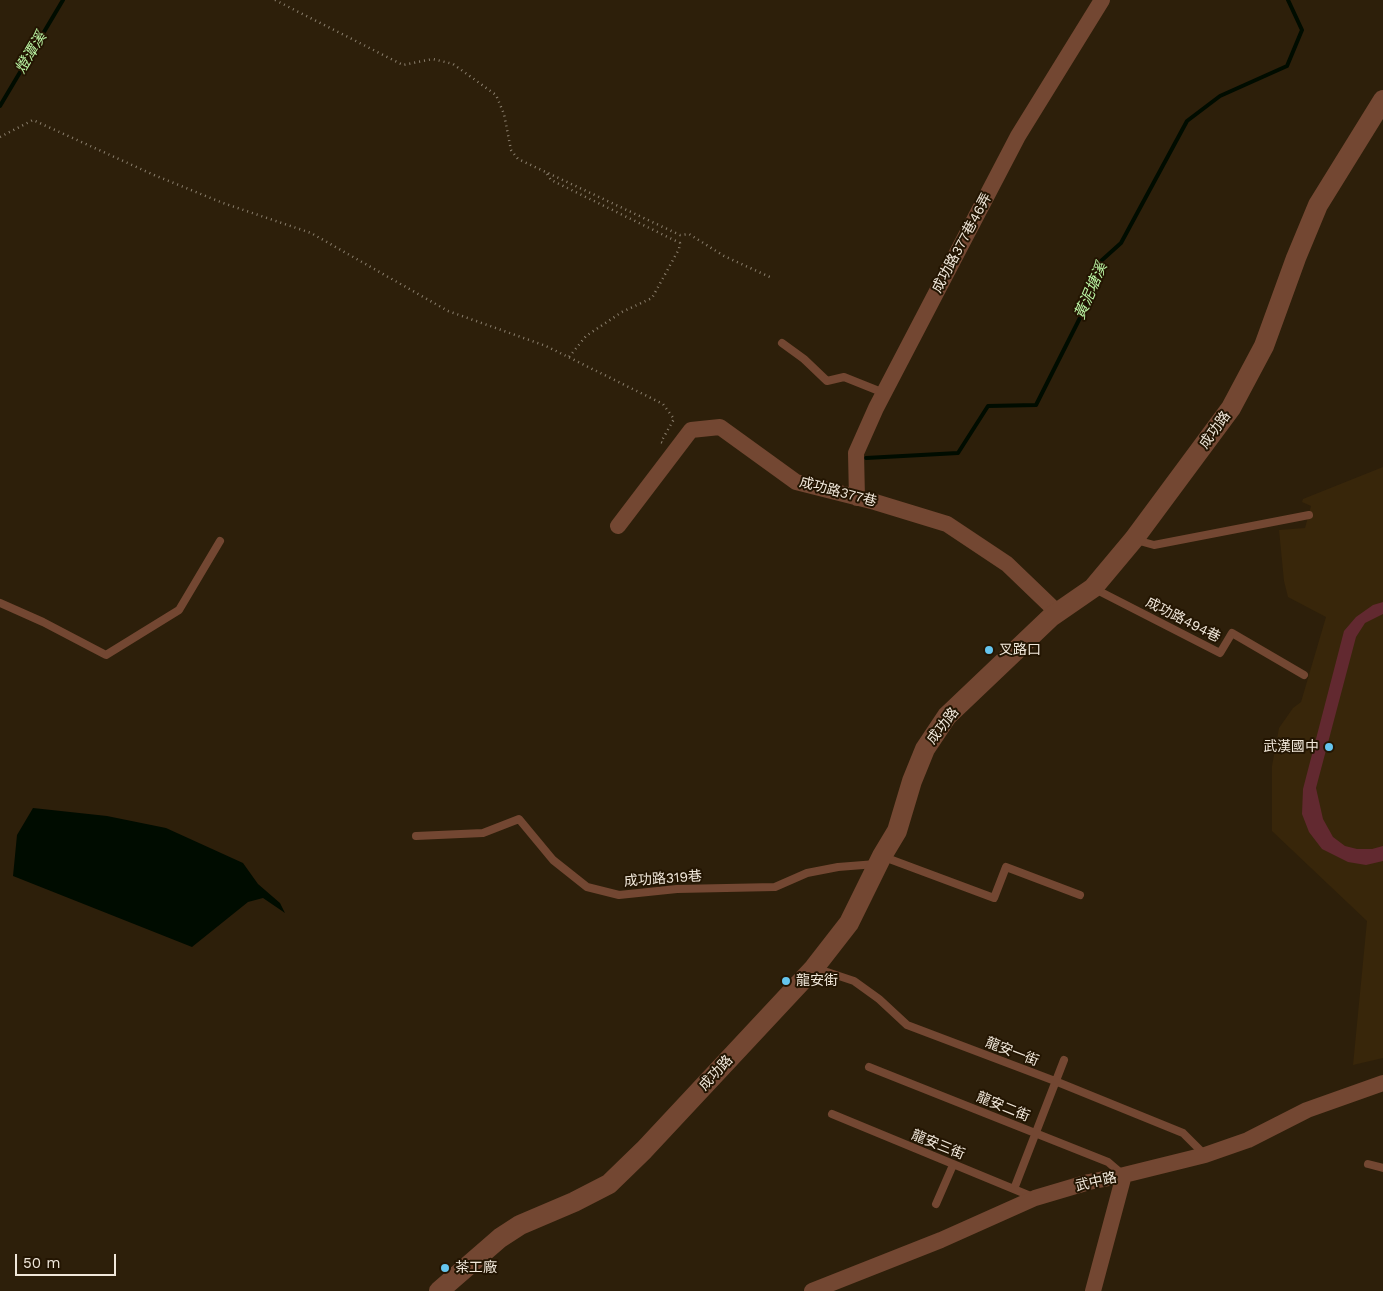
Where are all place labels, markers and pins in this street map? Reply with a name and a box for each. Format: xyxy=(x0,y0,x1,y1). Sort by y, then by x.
place label: 叉路口 xyxy=(999,642,1041,658)
marker: 叉路口 xyxy=(983,644,995,656)
place label: 武漢國中 xyxy=(1263,739,1319,755)
marker: 武漢國中 xyxy=(1323,741,1335,753)
place label: 龍安街 xyxy=(796,973,838,989)
marker: 龍安街 xyxy=(780,975,792,987)
place label: 茶工廠 xyxy=(455,1260,497,1276)
marker: 茶工廠 xyxy=(439,1262,451,1274)

